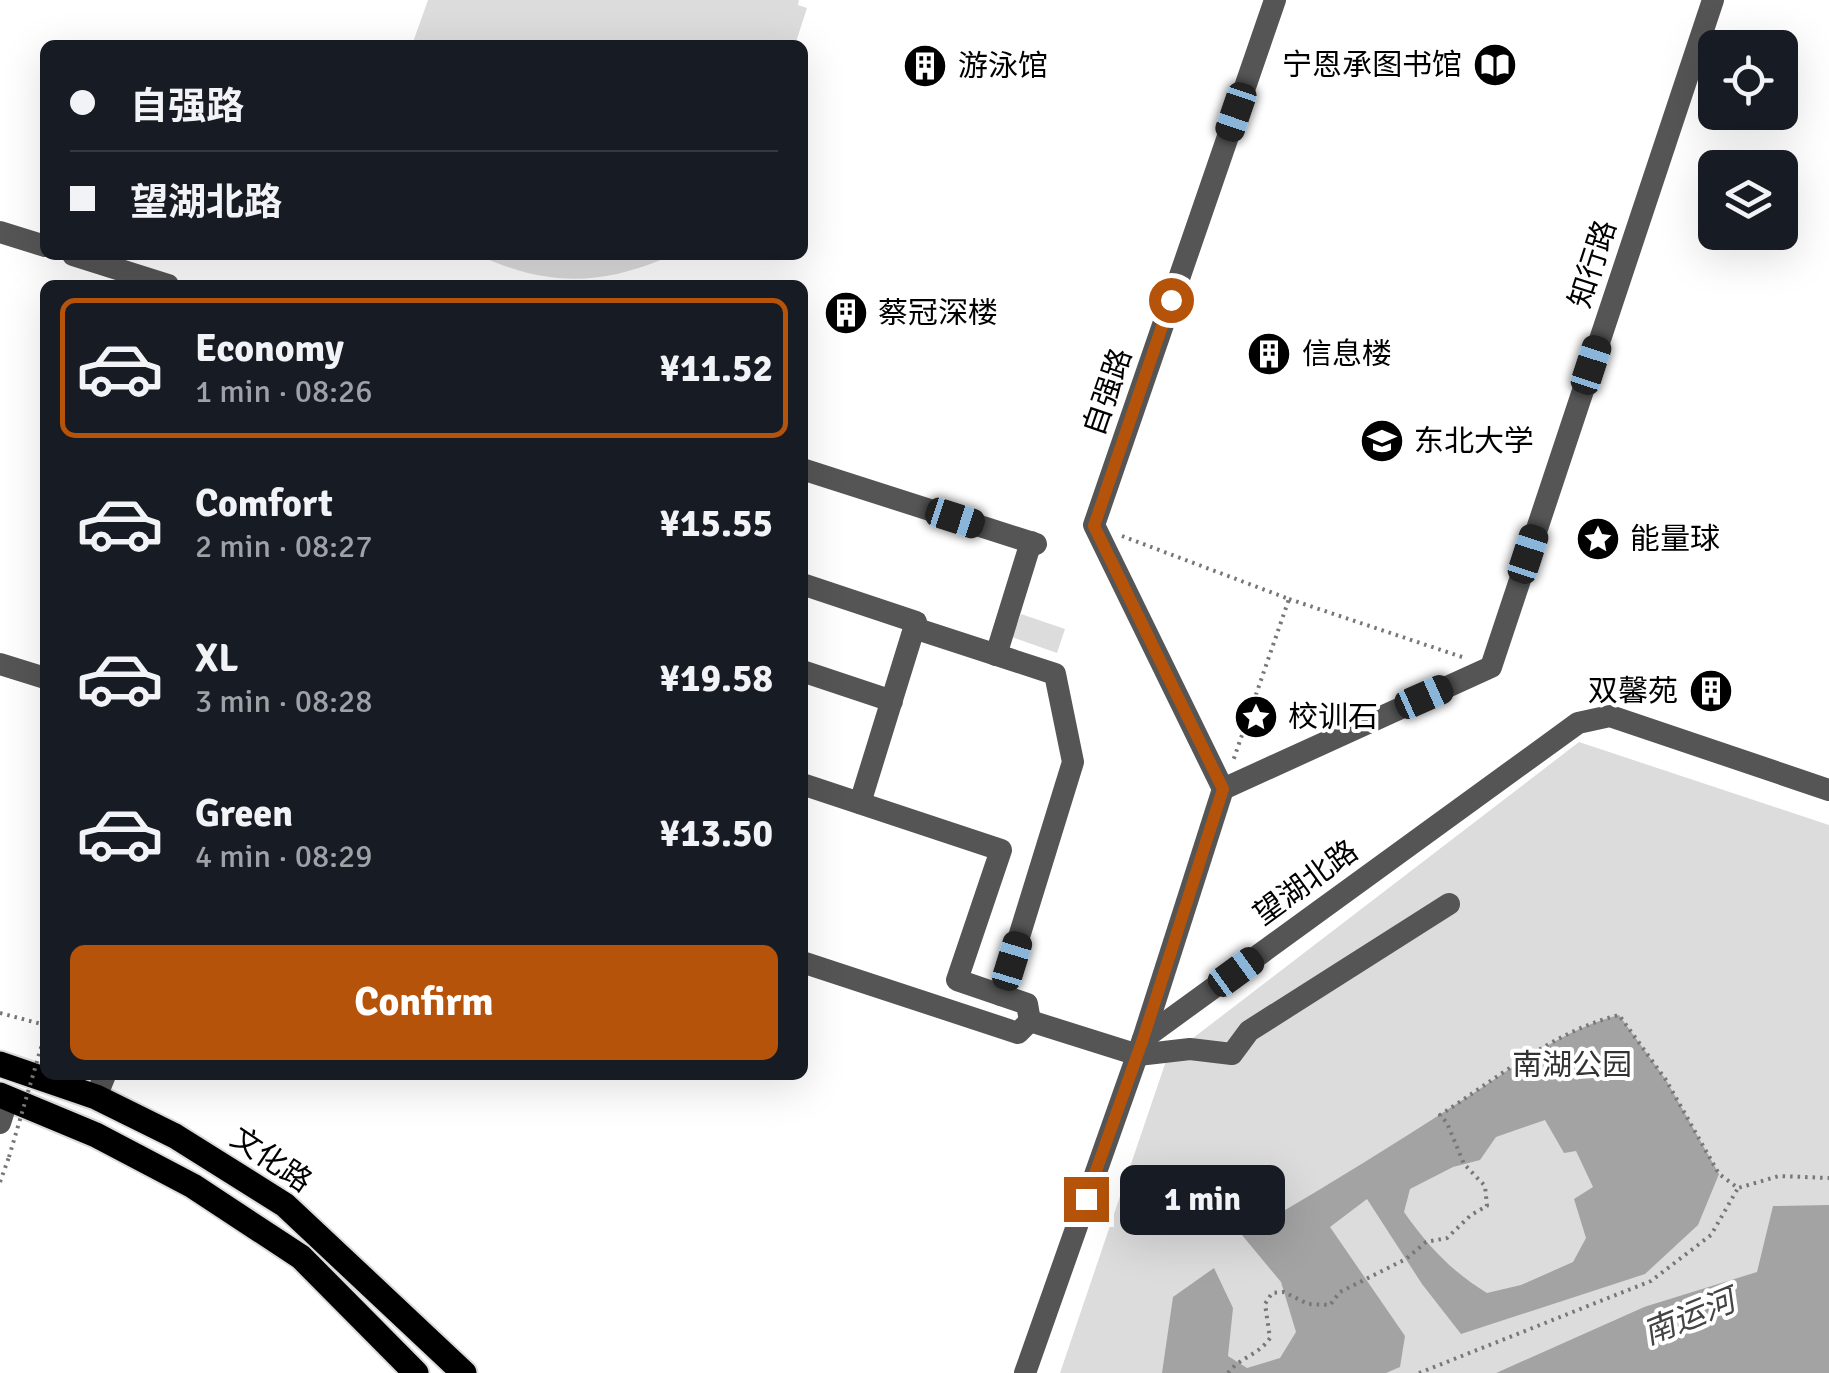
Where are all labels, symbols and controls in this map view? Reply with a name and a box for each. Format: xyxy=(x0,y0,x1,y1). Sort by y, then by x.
map controls xyxy=(1698,30,1798,250)
button: locate xyxy=(1698,30,1798,130)
library icon: 宁恩承图书馆 xyxy=(1472,42,1518,88)
building icon: 游泳馆 xyxy=(902,43,948,89)
place label: 宁恩承图书馆 xyxy=(1282,47,1462,84)
place label: 游泳馆 xyxy=(958,48,1048,85)
car xyxy=(1212,79,1260,145)
text: 自强路 xyxy=(130,83,244,130)
button: layers xyxy=(1698,150,1798,250)
text: 望湖北路 xyxy=(130,179,282,226)
street label: 知行路 xyxy=(1561,215,1625,313)
route start xyxy=(1149,278,1194,323)
building icon: 蔡冠深楼 xyxy=(823,290,869,336)
place label: 蔡冠深楼 xyxy=(878,295,998,332)
icon: car xyxy=(75,323,165,413)
text: Economy xyxy=(195,325,344,372)
building icon: 信息楼 xyxy=(1246,331,1292,377)
car xyxy=(1567,332,1615,398)
place label: 信息楼 xyxy=(1302,336,1392,373)
street label: 自强路 xyxy=(1076,343,1140,441)
text: ¥11.52 xyxy=(660,345,773,392)
text: 1 min · 08:26 xyxy=(195,372,373,411)
school or university icon: 东北大学 xyxy=(1359,418,1405,464)
place label: 东北大学 xyxy=(1414,423,1534,460)
icon: car xyxy=(75,478,165,568)
text: Comfort xyxy=(195,480,333,527)
car xyxy=(922,494,988,542)
text: ¥15.55 xyxy=(660,500,773,547)
place icon: 能量球 xyxy=(1575,516,1621,562)
car xyxy=(1504,521,1552,587)
place label: 能量球 xyxy=(1630,521,1720,558)
text: 2 min · 08:27 xyxy=(195,527,373,566)
icon: car xyxy=(75,633,165,723)
text: XL xyxy=(195,635,238,682)
text: ¥19.58 xyxy=(660,655,773,702)
building icon: 双馨苑 xyxy=(1688,668,1734,714)
car xyxy=(1390,671,1458,723)
place label: 双馨苑 xyxy=(1588,673,1678,710)
text: 3 min · 08:28 xyxy=(195,682,373,721)
place icon: 校训石 xyxy=(1233,694,1279,740)
place label: 校训石 xyxy=(1288,699,1378,736)
icon: car xyxy=(75,788,165,878)
text: Green xyxy=(195,790,293,837)
text: ¥13.50 xyxy=(660,810,773,857)
street label: 望湖北路 xyxy=(1247,833,1365,933)
text: 4 min · 08:29 xyxy=(195,837,373,876)
car xyxy=(989,928,1035,994)
car xyxy=(1203,942,1269,1002)
button: Confirm xyxy=(70,945,778,1060)
park label: 南湖公园 xyxy=(1512,1047,1632,1084)
street label: 文化路 xyxy=(223,1119,319,1201)
callout: 1 min xyxy=(1121,1164,1286,1234)
route end xyxy=(1064,1177,1109,1222)
text: 1 min xyxy=(1164,1180,1241,1219)
water label: 南运河 xyxy=(1637,1279,1746,1353)

